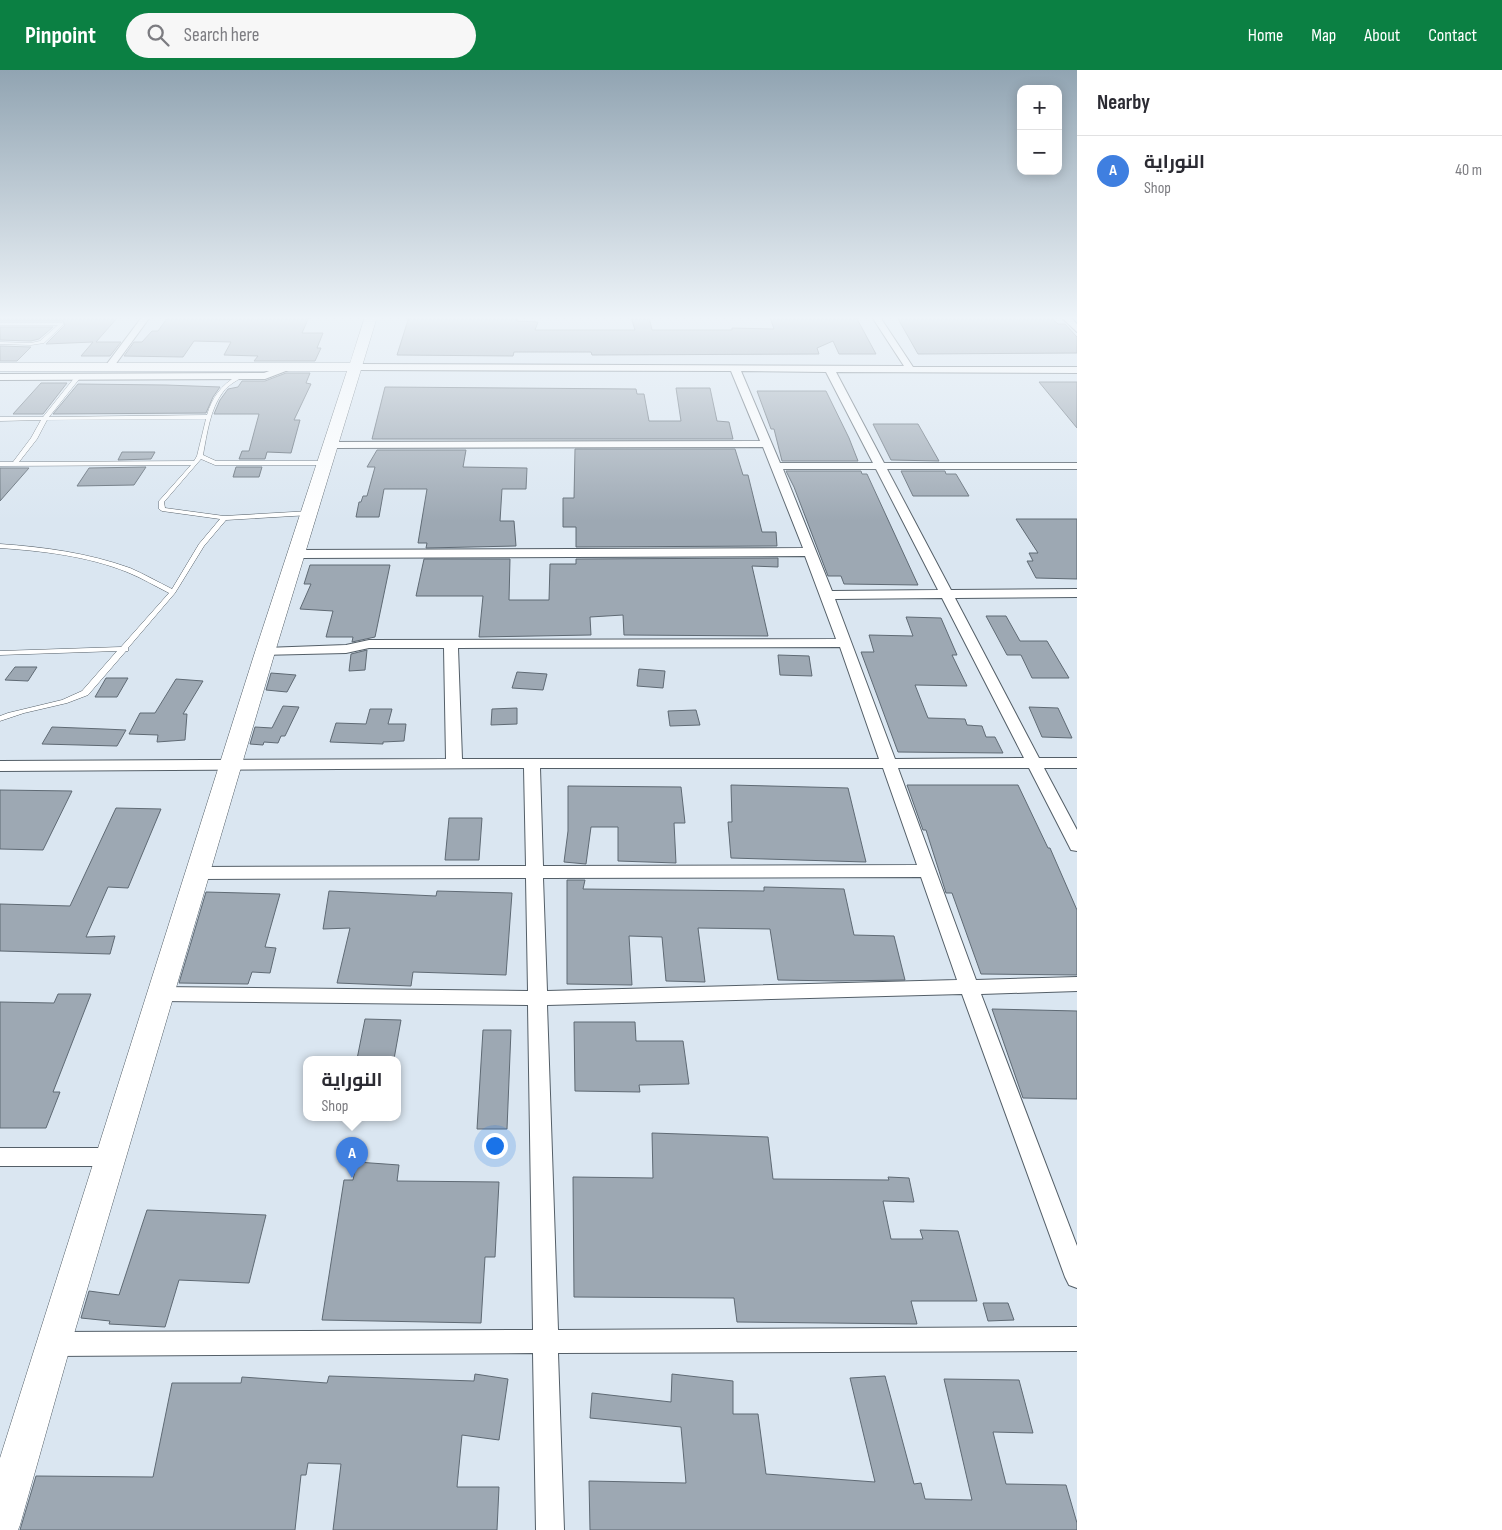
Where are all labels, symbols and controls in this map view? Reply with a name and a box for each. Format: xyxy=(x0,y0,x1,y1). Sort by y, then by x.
search box xyxy=(126,13,476,58)
text: Pinpoint xyxy=(25,21,96,50)
icon: search xyxy=(144,21,172,49)
text: Search here xyxy=(184,24,259,47)
text: Home xyxy=(1248,25,1283,46)
text: Map xyxy=(1311,25,1336,46)
text: About xyxy=(1364,25,1400,46)
text: Contact xyxy=(1428,25,1477,46)
map controls xyxy=(1017,85,1062,175)
button: + xyxy=(1017,85,1062,130)
text: Nearby xyxy=(1097,90,1150,115)
button: − xyxy=(1017,130,1062,175)
text: النوراية xyxy=(1144,151,1205,174)
text: A xyxy=(1109,161,1117,180)
text: 40 m xyxy=(1455,161,1482,180)
text: Shop xyxy=(1144,179,1171,198)
popup xyxy=(303,1056,401,1121)
text: النوراية xyxy=(321,1069,383,1092)
text: Shop xyxy=(321,1097,348,1116)
your location xyxy=(482,1133,508,1159)
pin: A xyxy=(336,1137,368,1178)

